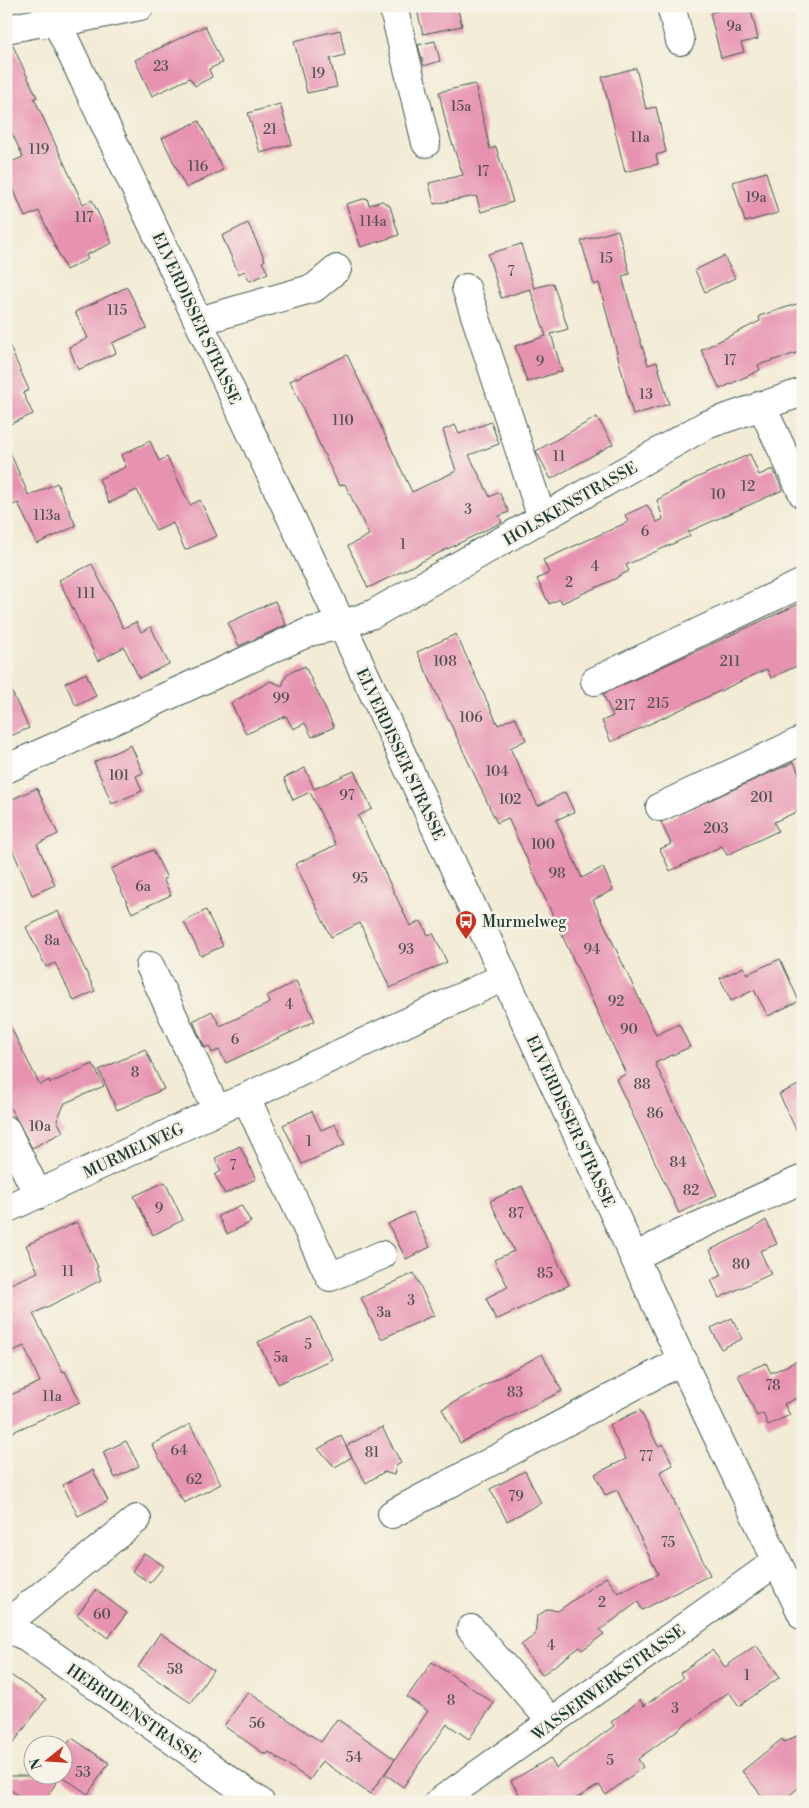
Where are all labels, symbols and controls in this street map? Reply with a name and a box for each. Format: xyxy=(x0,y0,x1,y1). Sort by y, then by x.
house number: 9a xyxy=(726,18,743,36)
house number: 23 xyxy=(153,58,169,76)
house number: 19 xyxy=(311,65,325,83)
house number: 15a xyxy=(451,98,472,116)
house number: 21 xyxy=(263,121,277,139)
house number: 11a xyxy=(630,129,651,147)
house number: 119 xyxy=(29,141,49,159)
house number: 116 xyxy=(188,158,209,176)
house number: 17 xyxy=(477,163,489,181)
house number: 19a xyxy=(745,189,767,207)
house number: 117 xyxy=(75,209,93,227)
house number: 114a xyxy=(359,213,388,231)
street label: ELVERDISSER STRASSE xyxy=(147,229,245,408)
house number: 15 xyxy=(599,250,613,268)
house number: 7 xyxy=(507,263,515,281)
house number: 115 xyxy=(107,302,127,320)
house number: 17 xyxy=(724,352,736,370)
house number: 9 xyxy=(536,353,544,371)
house number: 13 xyxy=(639,386,653,404)
house number: 110 xyxy=(332,412,354,430)
house number: 11 xyxy=(553,448,565,466)
street label: HOLSKENSTRASSE xyxy=(500,457,641,550)
house number: 12 xyxy=(741,478,755,496)
house number: 10 xyxy=(711,486,725,504)
house number: 3 xyxy=(464,501,472,519)
house number: 113a xyxy=(33,507,62,525)
house number: 6 xyxy=(641,523,650,541)
house number: 1 xyxy=(400,536,406,554)
house number: 4 xyxy=(591,558,599,576)
house number: 2 xyxy=(565,574,573,592)
house number: 111 xyxy=(77,585,96,603)
house number: 108 xyxy=(433,653,457,671)
house number: 211 xyxy=(720,653,740,671)
street label: ELVERDISSER STRASSE xyxy=(351,665,449,844)
house number: 99 xyxy=(273,690,289,708)
house number: 215 xyxy=(647,695,669,713)
house number: 217 xyxy=(615,697,635,715)
house number: 106 xyxy=(459,709,483,727)
house number: 104 xyxy=(485,763,509,781)
house number: 101 xyxy=(109,767,129,785)
house number: 97 xyxy=(339,787,355,805)
house number: 201 xyxy=(751,789,773,807)
house number: 102 xyxy=(499,791,521,809)
house number: 203 xyxy=(704,820,729,838)
house number: 100 xyxy=(531,836,555,854)
house number: 98 xyxy=(548,865,566,883)
house number: 95 xyxy=(352,870,368,888)
house number: 6a xyxy=(135,878,152,896)
bus stop icon: Murmelweg xyxy=(454,909,478,940)
place label: Murmelweg xyxy=(482,912,567,932)
house number: 8a xyxy=(44,932,61,950)
house number: 93 xyxy=(398,941,414,959)
house number: 94 xyxy=(584,941,600,959)
house number: 92 xyxy=(608,993,624,1011)
house number: 4 xyxy=(285,996,293,1014)
house number: 90 xyxy=(620,1021,638,1039)
house number: 6 xyxy=(231,1031,240,1049)
street label: ELVERDISSER STRASSE xyxy=(521,1032,619,1211)
house number: 8 xyxy=(131,1064,139,1082)
house number: 88 xyxy=(633,1076,651,1094)
house number: 86 xyxy=(646,1105,664,1123)
house number: 10a xyxy=(29,1118,52,1136)
street label: MURMELWEG xyxy=(80,1119,187,1183)
house number: 1 xyxy=(306,1133,312,1151)
house number: 84 xyxy=(669,1154,687,1172)
house number: 7 xyxy=(229,1157,237,1175)
house number: 82 xyxy=(683,1182,699,1200)
house number: 9 xyxy=(155,1200,163,1218)
house number: 87 xyxy=(508,1205,524,1223)
house number: 80 xyxy=(732,1256,750,1274)
house number: 11 xyxy=(62,1263,74,1281)
house number: 85 xyxy=(537,1265,553,1283)
house number: 3 xyxy=(407,1292,415,1310)
house number: 3a xyxy=(377,1304,392,1322)
house number: 5 xyxy=(304,1336,312,1354)
house number: 5a xyxy=(274,1349,289,1367)
house number: 78 xyxy=(765,1377,781,1395)
house number: 83 xyxy=(507,1384,523,1402)
house number: 11a xyxy=(42,1388,63,1406)
house number: 64 xyxy=(170,1442,188,1460)
house number: 81 xyxy=(365,1444,379,1462)
house number: 77 xyxy=(639,1448,653,1466)
house number: 62 xyxy=(186,1471,202,1489)
house number: 79 xyxy=(508,1488,524,1506)
house number: 75 xyxy=(661,1534,676,1552)
house number: 2 xyxy=(598,1594,606,1612)
house number: 60 xyxy=(93,1606,111,1624)
street label: WASSERWERKSTRASSE xyxy=(527,1620,689,1746)
house number: 4 xyxy=(547,1637,555,1655)
street label: HEBRIDENSTRASSE xyxy=(62,1660,204,1768)
house number: 58 xyxy=(167,1661,183,1679)
house number: 1 xyxy=(744,1667,750,1685)
house number: 8 xyxy=(447,1692,455,1710)
house number: 3 xyxy=(671,1700,679,1718)
house number: 56 xyxy=(249,1715,266,1733)
north arrow xyxy=(22,1736,72,1786)
house number: 54 xyxy=(346,1749,362,1767)
house number: 5 xyxy=(606,1752,614,1770)
text: N xyxy=(26,1756,47,1771)
house number: 53 xyxy=(75,1764,91,1782)

